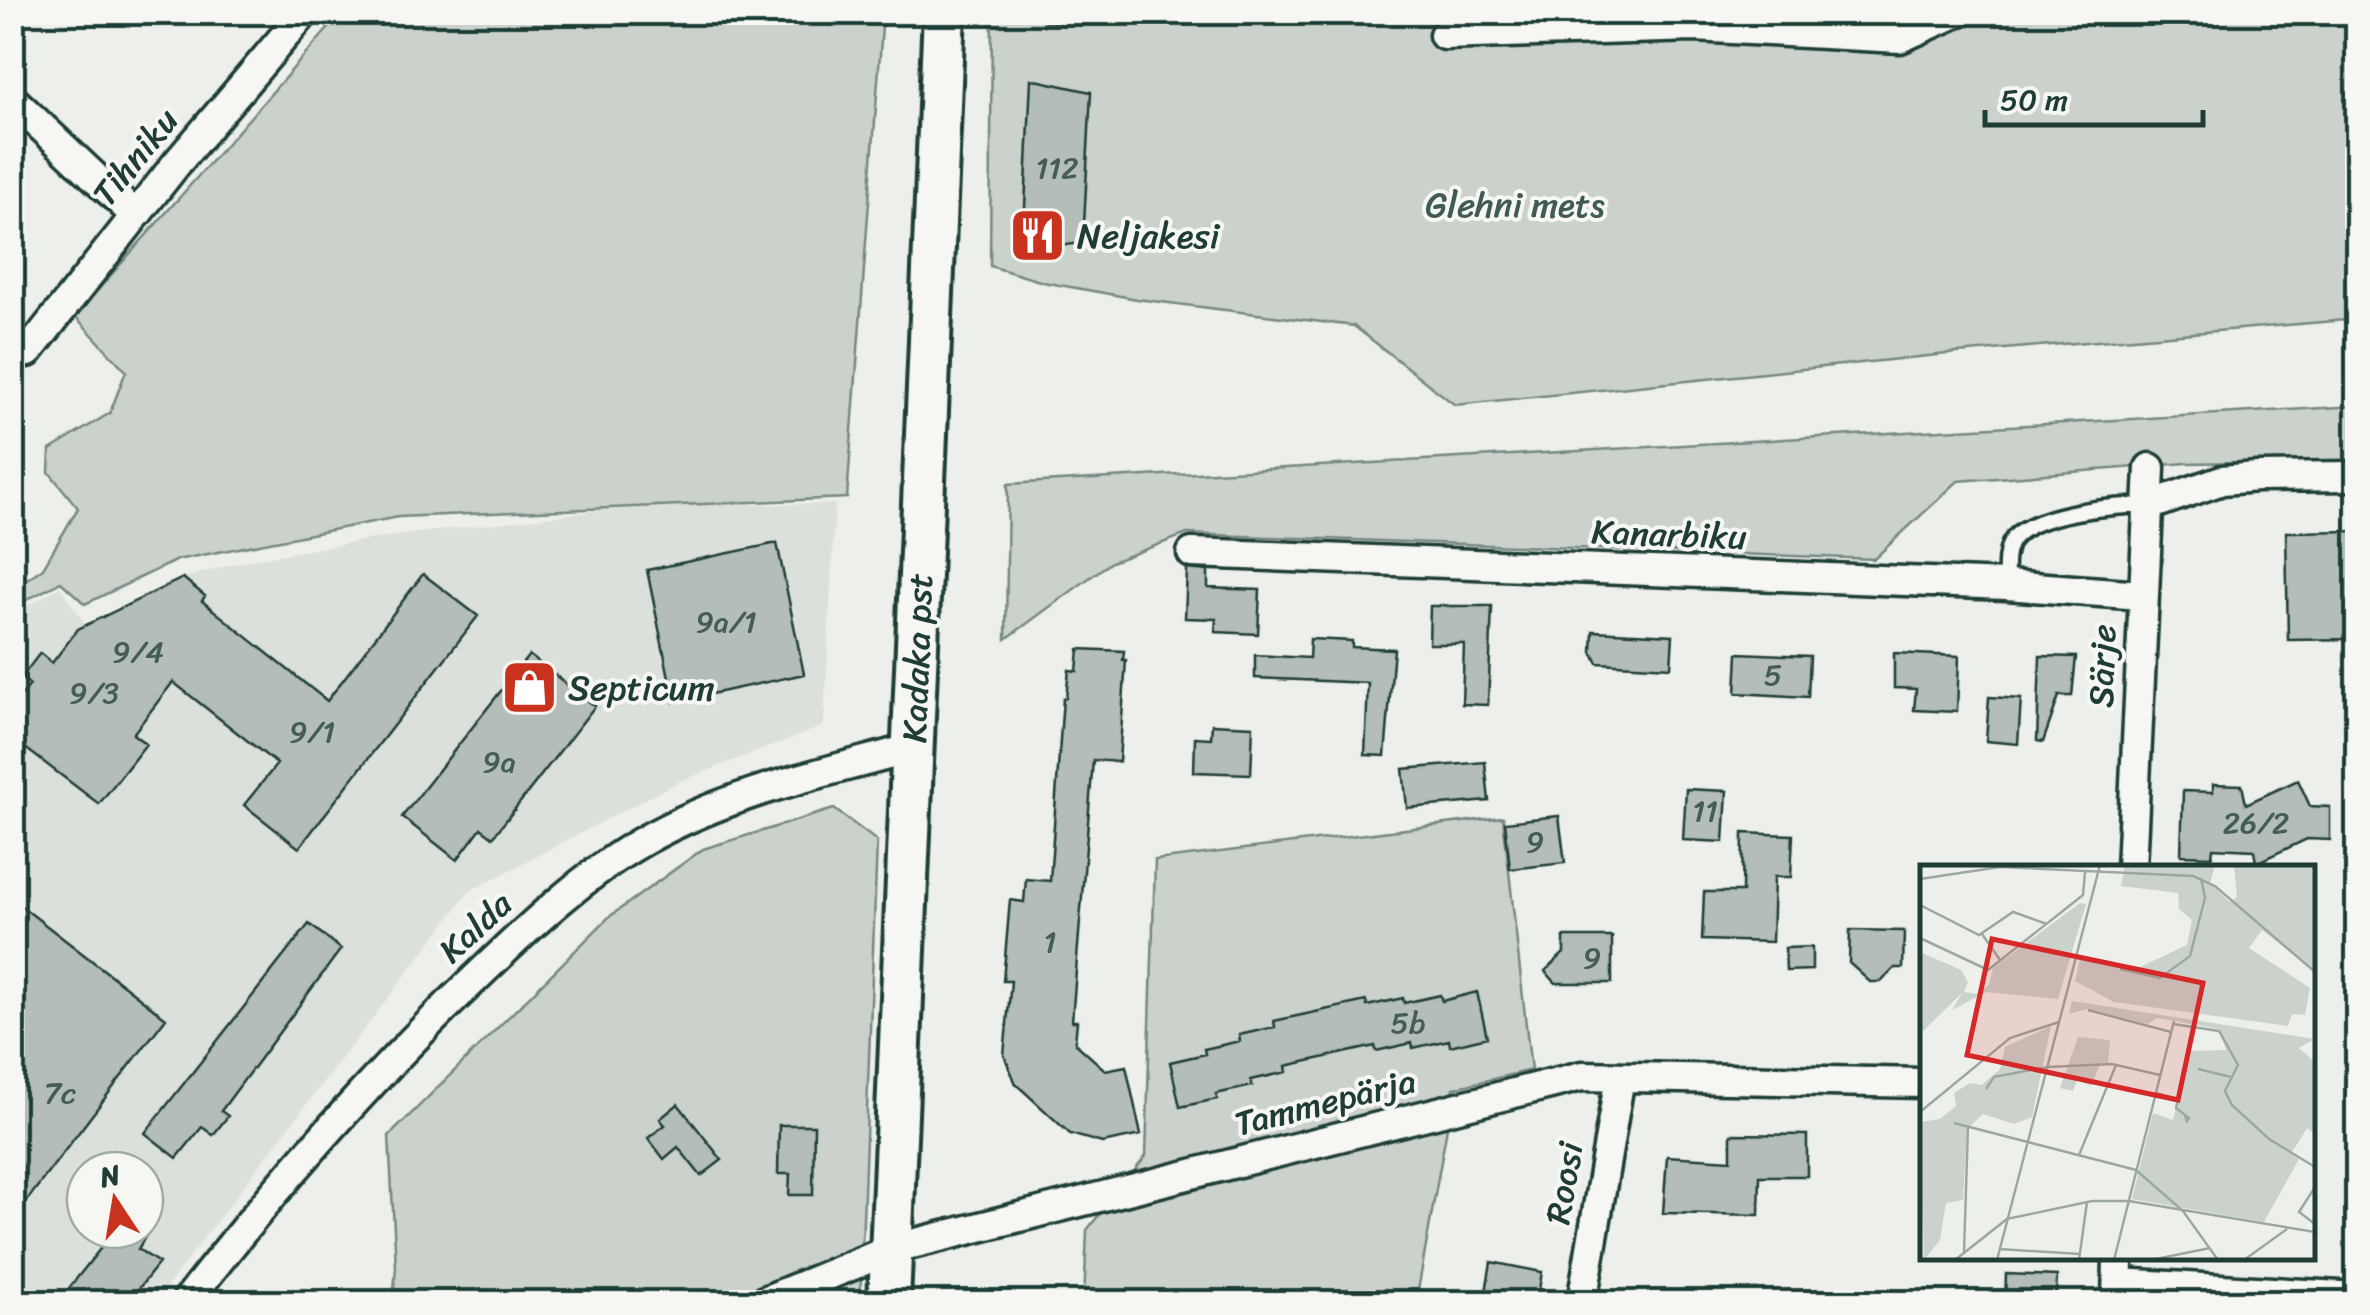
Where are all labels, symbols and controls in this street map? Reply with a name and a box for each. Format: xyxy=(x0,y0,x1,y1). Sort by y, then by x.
scale bar xyxy=(1985,65,2202,127)
text: 50 m xyxy=(2000,73,2068,127)
street label: Tihniku xyxy=(75,93,195,221)
house number: 112 xyxy=(1035,141,1079,195)
park label: Glehni mets xyxy=(1425,174,1605,236)
place label: Neljakesi xyxy=(1077,205,1221,267)
restaurant icon: Neljakesi xyxy=(1008,206,1068,266)
street label: Kanarbiku xyxy=(1590,500,1748,568)
street label: Kadaka pst xyxy=(883,572,951,744)
house number: 9a/1 xyxy=(695,595,757,649)
street label: Särje xyxy=(2070,623,2134,709)
house number: 9/4 xyxy=(112,625,164,679)
house number: 5 xyxy=(1764,648,1782,702)
place label: Septicum xyxy=(568,657,715,719)
shop icon: Septicum xyxy=(499,658,559,718)
house number: 9/3 xyxy=(69,666,119,720)
house number: 9/1 xyxy=(289,705,335,759)
house number: 9a xyxy=(482,735,516,789)
house number: 11 xyxy=(1692,784,1718,838)
house number: 26/2 xyxy=(2223,796,2289,850)
house number: 9 xyxy=(1526,815,1544,869)
inset map xyxy=(1920,865,2315,1260)
street label: Kalda xyxy=(423,875,527,979)
house number: 1 xyxy=(1044,915,1056,969)
house number: 9 xyxy=(1583,931,1601,985)
house number: 5b xyxy=(1391,996,1425,1050)
street label: Tammepärja xyxy=(1228,1049,1423,1154)
house number: 7c xyxy=(44,1066,76,1120)
street label: Roosi xyxy=(1526,1136,1602,1229)
north arrow xyxy=(65,1150,165,1250)
text: N xyxy=(94,1150,125,1202)

